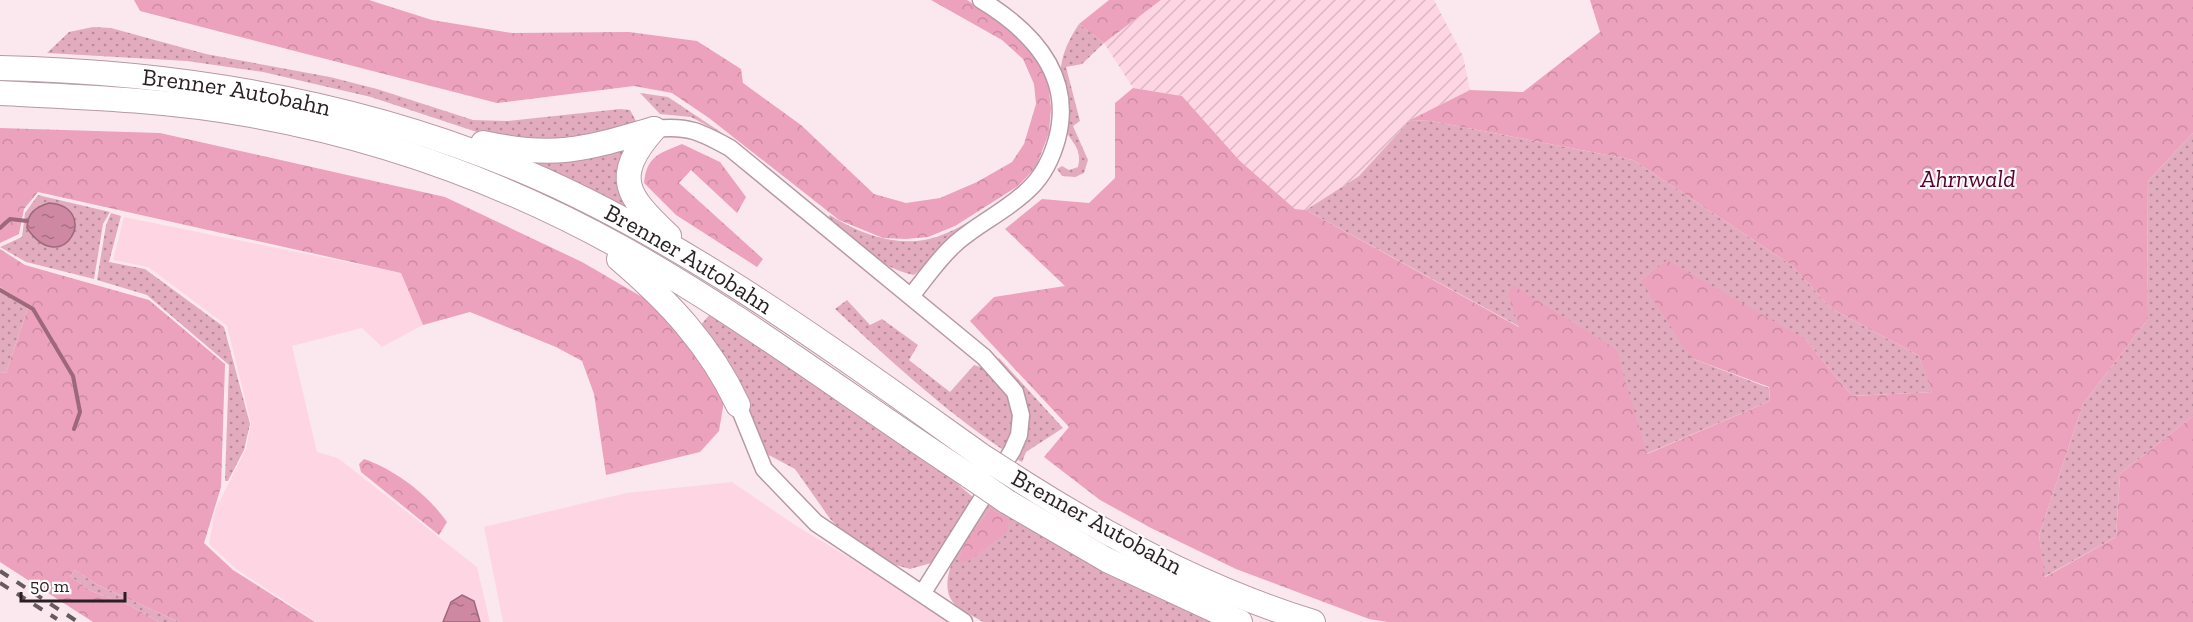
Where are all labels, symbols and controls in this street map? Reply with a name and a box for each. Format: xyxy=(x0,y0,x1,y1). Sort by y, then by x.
street label: Brenner Autobahn xyxy=(141,62,334,122)
park label: Ahrnwald xyxy=(1920,164,2015,193)
street label: Brenner Autobahn xyxy=(600,197,779,320)
street label: Brenner Autobahn xyxy=(1007,463,1188,581)
scale bar xyxy=(21,565,124,603)
text: 50 m xyxy=(30,575,70,597)

